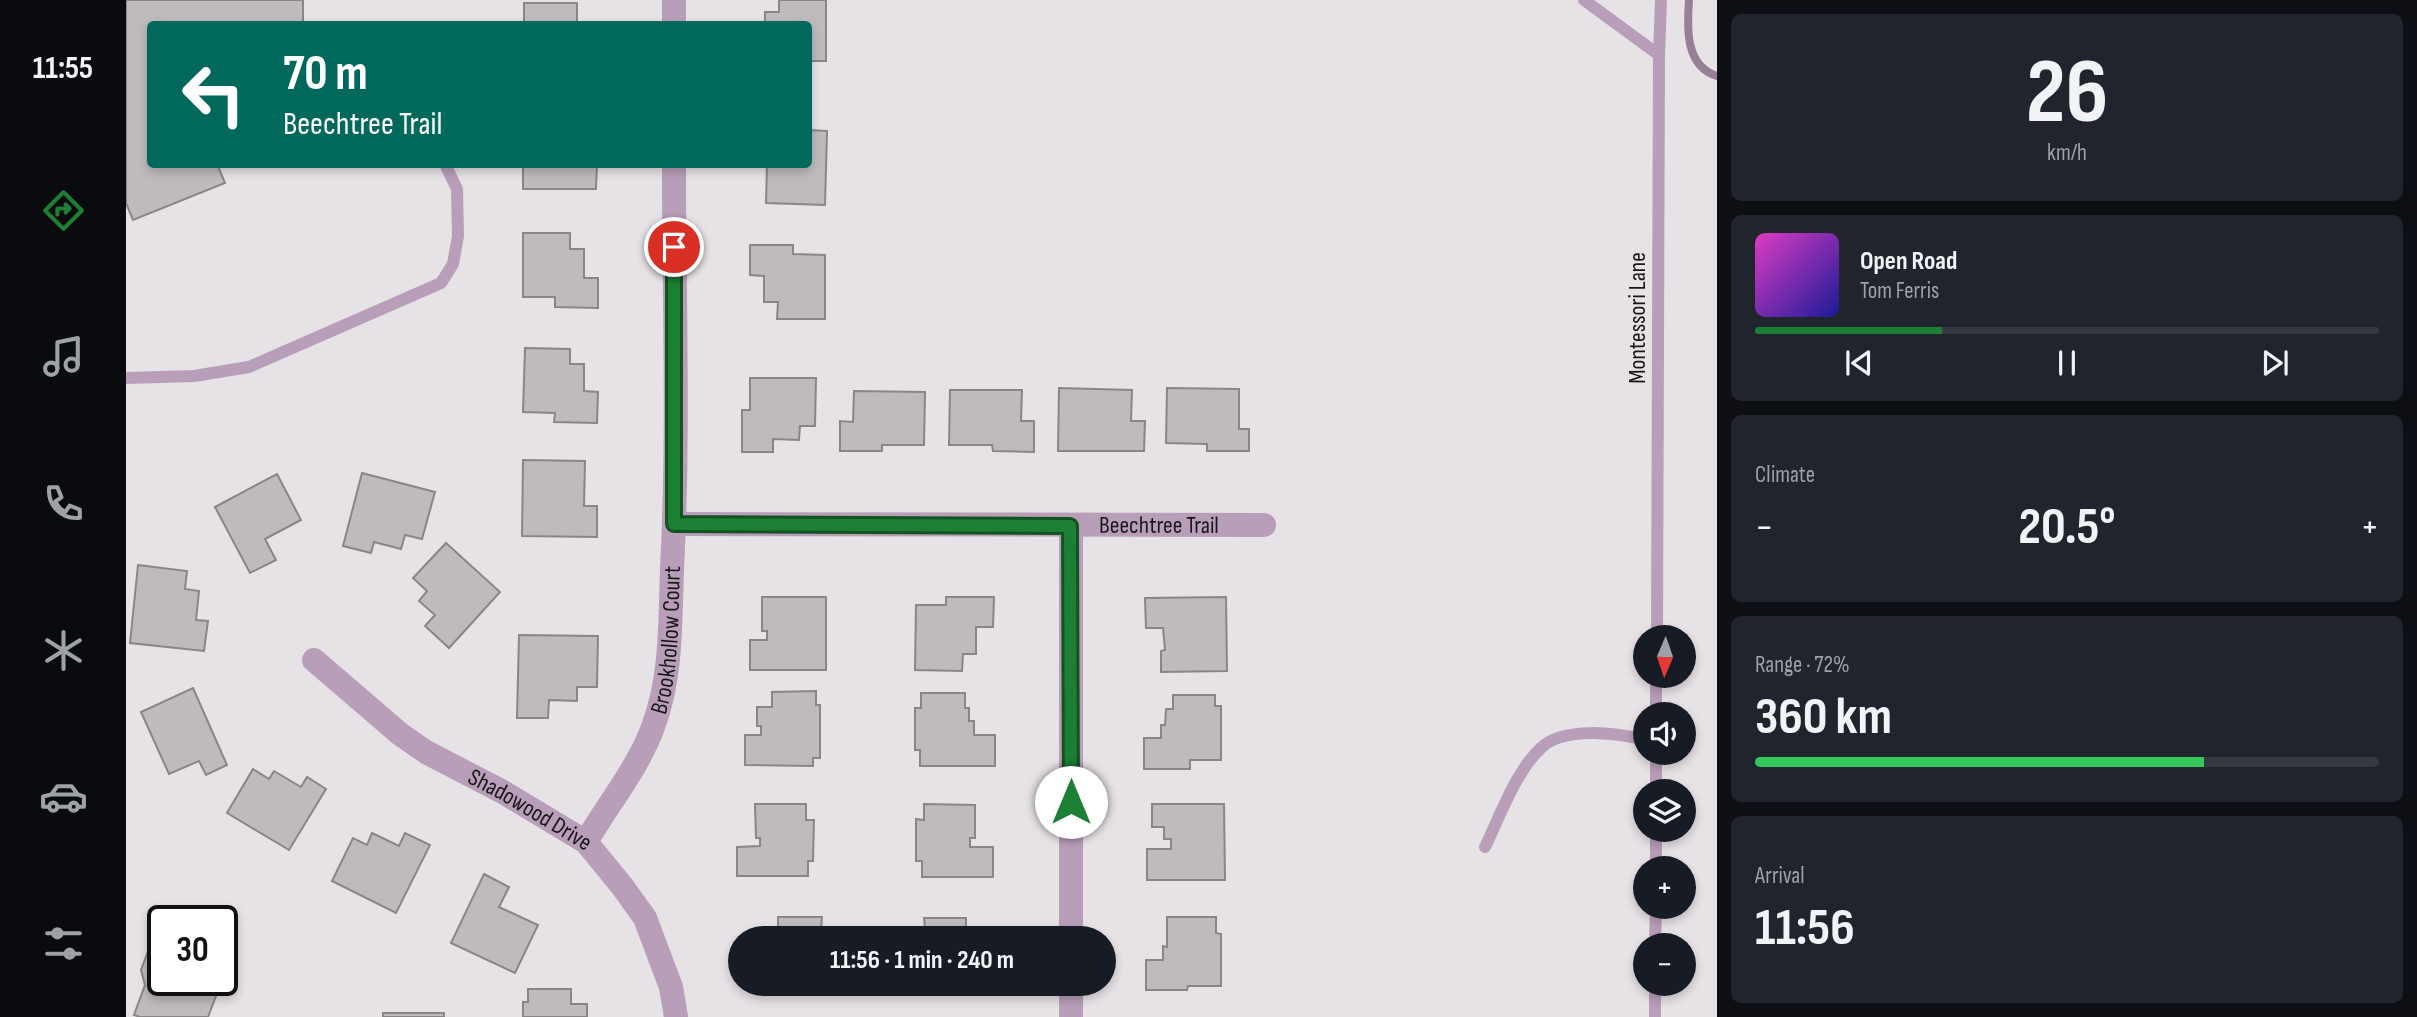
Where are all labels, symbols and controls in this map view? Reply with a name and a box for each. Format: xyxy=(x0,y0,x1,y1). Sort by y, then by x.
text: 26 xyxy=(2026,39,2108,148)
text: 70 m xyxy=(283,45,368,104)
text: 11:55 xyxy=(33,49,93,88)
icon: left xyxy=(168,49,259,140)
text: Beechtree Trail xyxy=(283,105,442,144)
text: km/h xyxy=(2047,139,2087,167)
icon: directions xyxy=(39,186,88,235)
pin xyxy=(644,217,704,277)
icon: arrive xyxy=(655,228,693,266)
text: Open Road xyxy=(1860,246,1957,277)
street label: Montessori Lane xyxy=(1623,252,1652,384)
text: Tom Ferris xyxy=(1860,277,1939,305)
icon: music xyxy=(39,332,88,381)
icon: previous xyxy=(1840,344,1878,382)
icon: pause xyxy=(2048,344,2086,382)
icon: next xyxy=(2256,344,2294,382)
text: Climate xyxy=(1755,461,1815,489)
icon: phone xyxy=(39,479,88,528)
text: 20.5° xyxy=(2018,496,2116,559)
text: − xyxy=(1755,505,1774,550)
text: + xyxy=(2360,505,2379,550)
street label: Beechtree Trail xyxy=(1099,510,1219,539)
street label: Brookhollow Court xyxy=(644,565,687,717)
north arrow xyxy=(1633,625,1696,688)
map controls xyxy=(1633,625,1696,996)
icon: climate xyxy=(39,626,88,675)
text: Range · 72% xyxy=(1755,651,1850,679)
text: 360 km xyxy=(1755,686,1892,749)
button: sound xyxy=(1633,702,1696,765)
street label: Shadowood Drive xyxy=(463,762,597,857)
position arrow xyxy=(1034,765,1108,839)
icon: car xyxy=(39,772,88,821)
button: layers xyxy=(1633,779,1696,842)
button: + xyxy=(1633,856,1696,919)
text: Arrival xyxy=(1755,862,1804,890)
text: 11:56 xyxy=(1755,897,1855,960)
speed limit sign: 30 xyxy=(147,905,238,996)
icon: filters xyxy=(39,919,88,968)
button: − xyxy=(1633,933,1696,996)
text: 11:56 · 1 min · 240 m xyxy=(830,945,1014,976)

